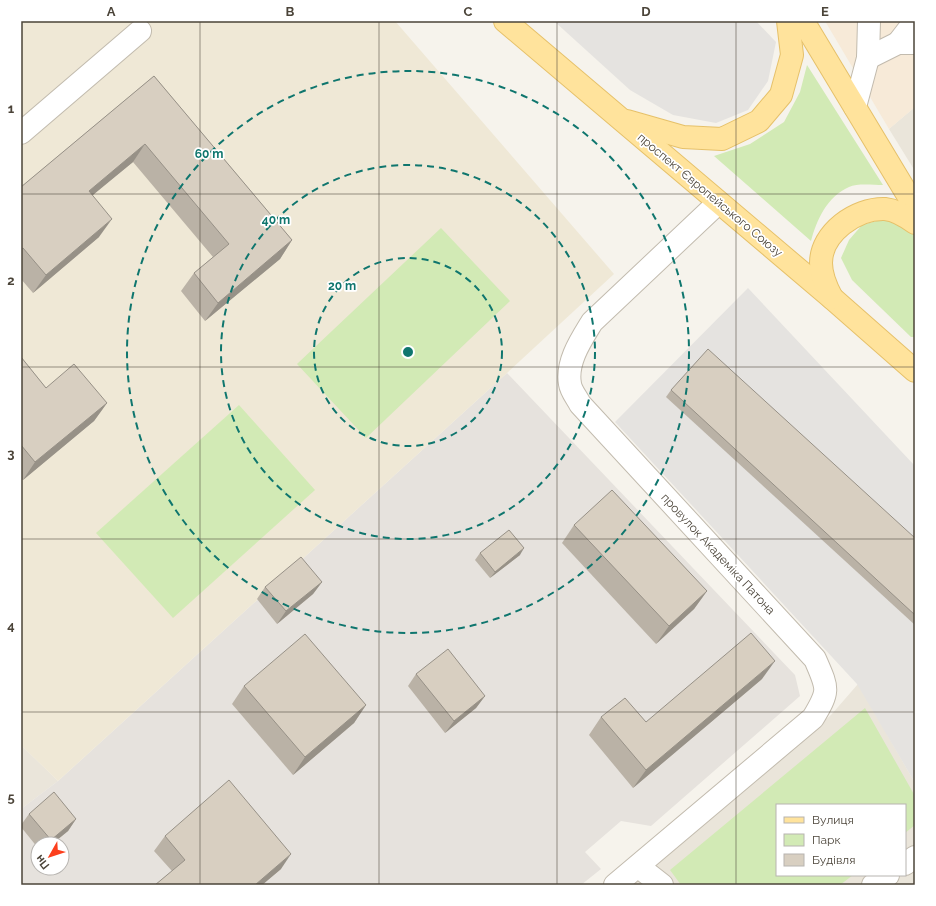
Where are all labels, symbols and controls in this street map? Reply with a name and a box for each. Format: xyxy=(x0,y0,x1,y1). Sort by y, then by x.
text: A xyxy=(107,4,116,19)
text: B xyxy=(286,4,295,19)
text: C xyxy=(464,4,473,19)
text: D xyxy=(641,4,651,19)
text: E xyxy=(821,4,829,19)
text: 1 xyxy=(8,101,15,116)
street label: проспект Європейського Союзу xyxy=(635,130,786,260)
text: 60 m xyxy=(195,147,223,161)
text: 40 m xyxy=(262,213,290,227)
text: 2 xyxy=(7,273,15,288)
text: 20 m xyxy=(328,279,356,293)
centre of rings xyxy=(401,345,415,359)
text: 3 xyxy=(7,446,15,461)
street label: провулок Академіка Патона xyxy=(658,491,778,617)
text: 4 xyxy=(7,618,15,633)
text: 5 xyxy=(7,790,15,805)
legend xyxy=(776,804,906,876)
text: Вулиця xyxy=(812,813,854,827)
text: Парк xyxy=(812,833,841,847)
north arrow xyxy=(30,836,70,876)
text: Пн xyxy=(33,852,52,872)
text: Будівля xyxy=(812,853,855,867)

